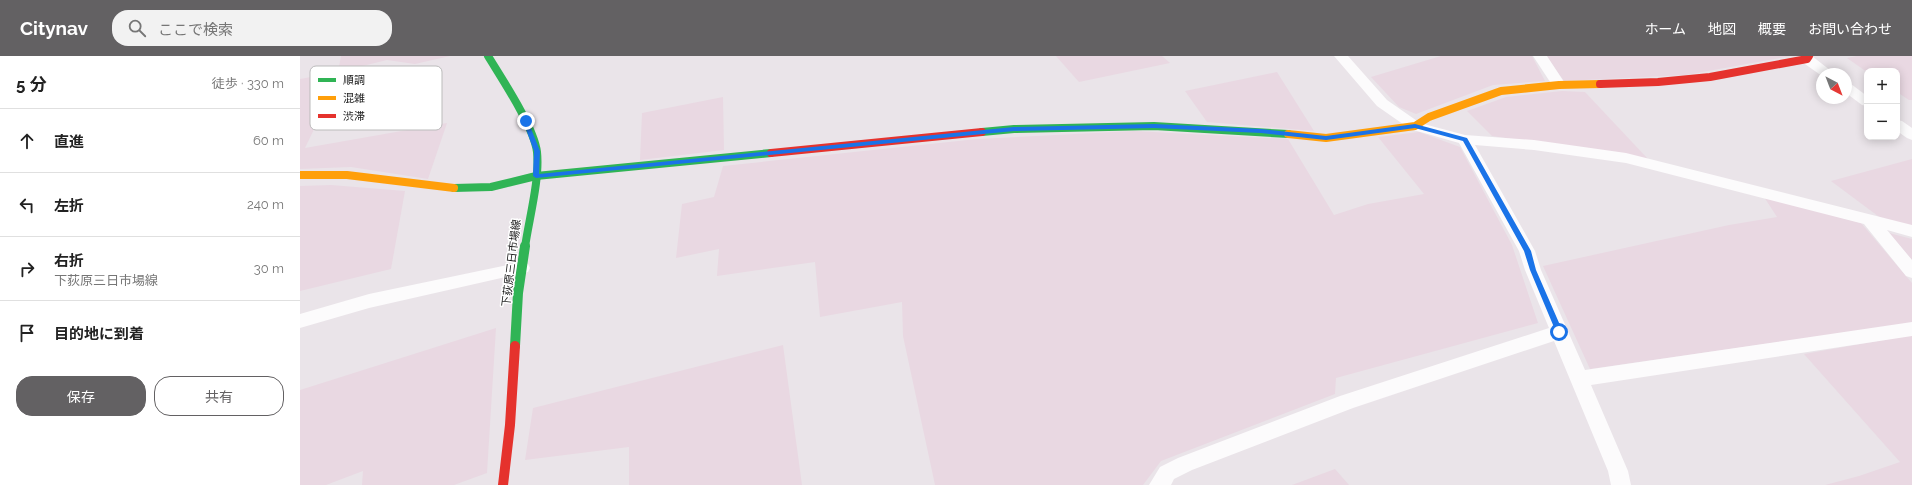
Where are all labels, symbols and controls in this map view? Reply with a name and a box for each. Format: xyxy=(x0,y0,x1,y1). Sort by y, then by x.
search box xyxy=(112,10,392,46)
text: Citynav xyxy=(20,17,88,39)
icon: search xyxy=(126,17,148,39)
text: ここで検索 xyxy=(158,21,233,39)
text: ホーム xyxy=(1644,21,1686,37)
text: 地図 xyxy=(1708,21,1736,37)
text: 概要 xyxy=(1758,21,1786,37)
text: お問い合わせ xyxy=(1808,21,1892,37)
legend xyxy=(310,66,442,130)
north arrow xyxy=(1816,68,1852,104)
map controls xyxy=(1864,68,1900,140)
button: + xyxy=(1864,68,1900,104)
text: 5 分 xyxy=(16,74,47,94)
text: 順調 xyxy=(343,74,365,87)
text: 徒歩 · 330 m xyxy=(212,76,284,91)
text: 混雑 xyxy=(343,92,365,105)
button: − xyxy=(1864,104,1900,140)
text: 渋滞 xyxy=(343,110,365,123)
route end xyxy=(517,112,535,130)
icon: ahead xyxy=(16,130,38,152)
text: 直進 xyxy=(54,133,84,151)
text: 60 m xyxy=(253,133,284,148)
icon: left xyxy=(16,194,38,216)
text: 左折 xyxy=(54,197,84,215)
text: 240 m xyxy=(247,197,284,212)
street label: 下荻原三日市場線 xyxy=(500,219,523,308)
text: 右折 xyxy=(54,252,84,270)
icon: right xyxy=(16,258,38,280)
text: 30 m xyxy=(254,261,284,276)
text: 下荻原三日市場線 xyxy=(54,273,158,288)
icon: arrive xyxy=(16,322,38,344)
route start xyxy=(1550,323,1568,341)
text: 目的地に到着 xyxy=(54,325,144,343)
button: 保存 xyxy=(16,376,146,416)
button: 共有 xyxy=(154,376,284,416)

